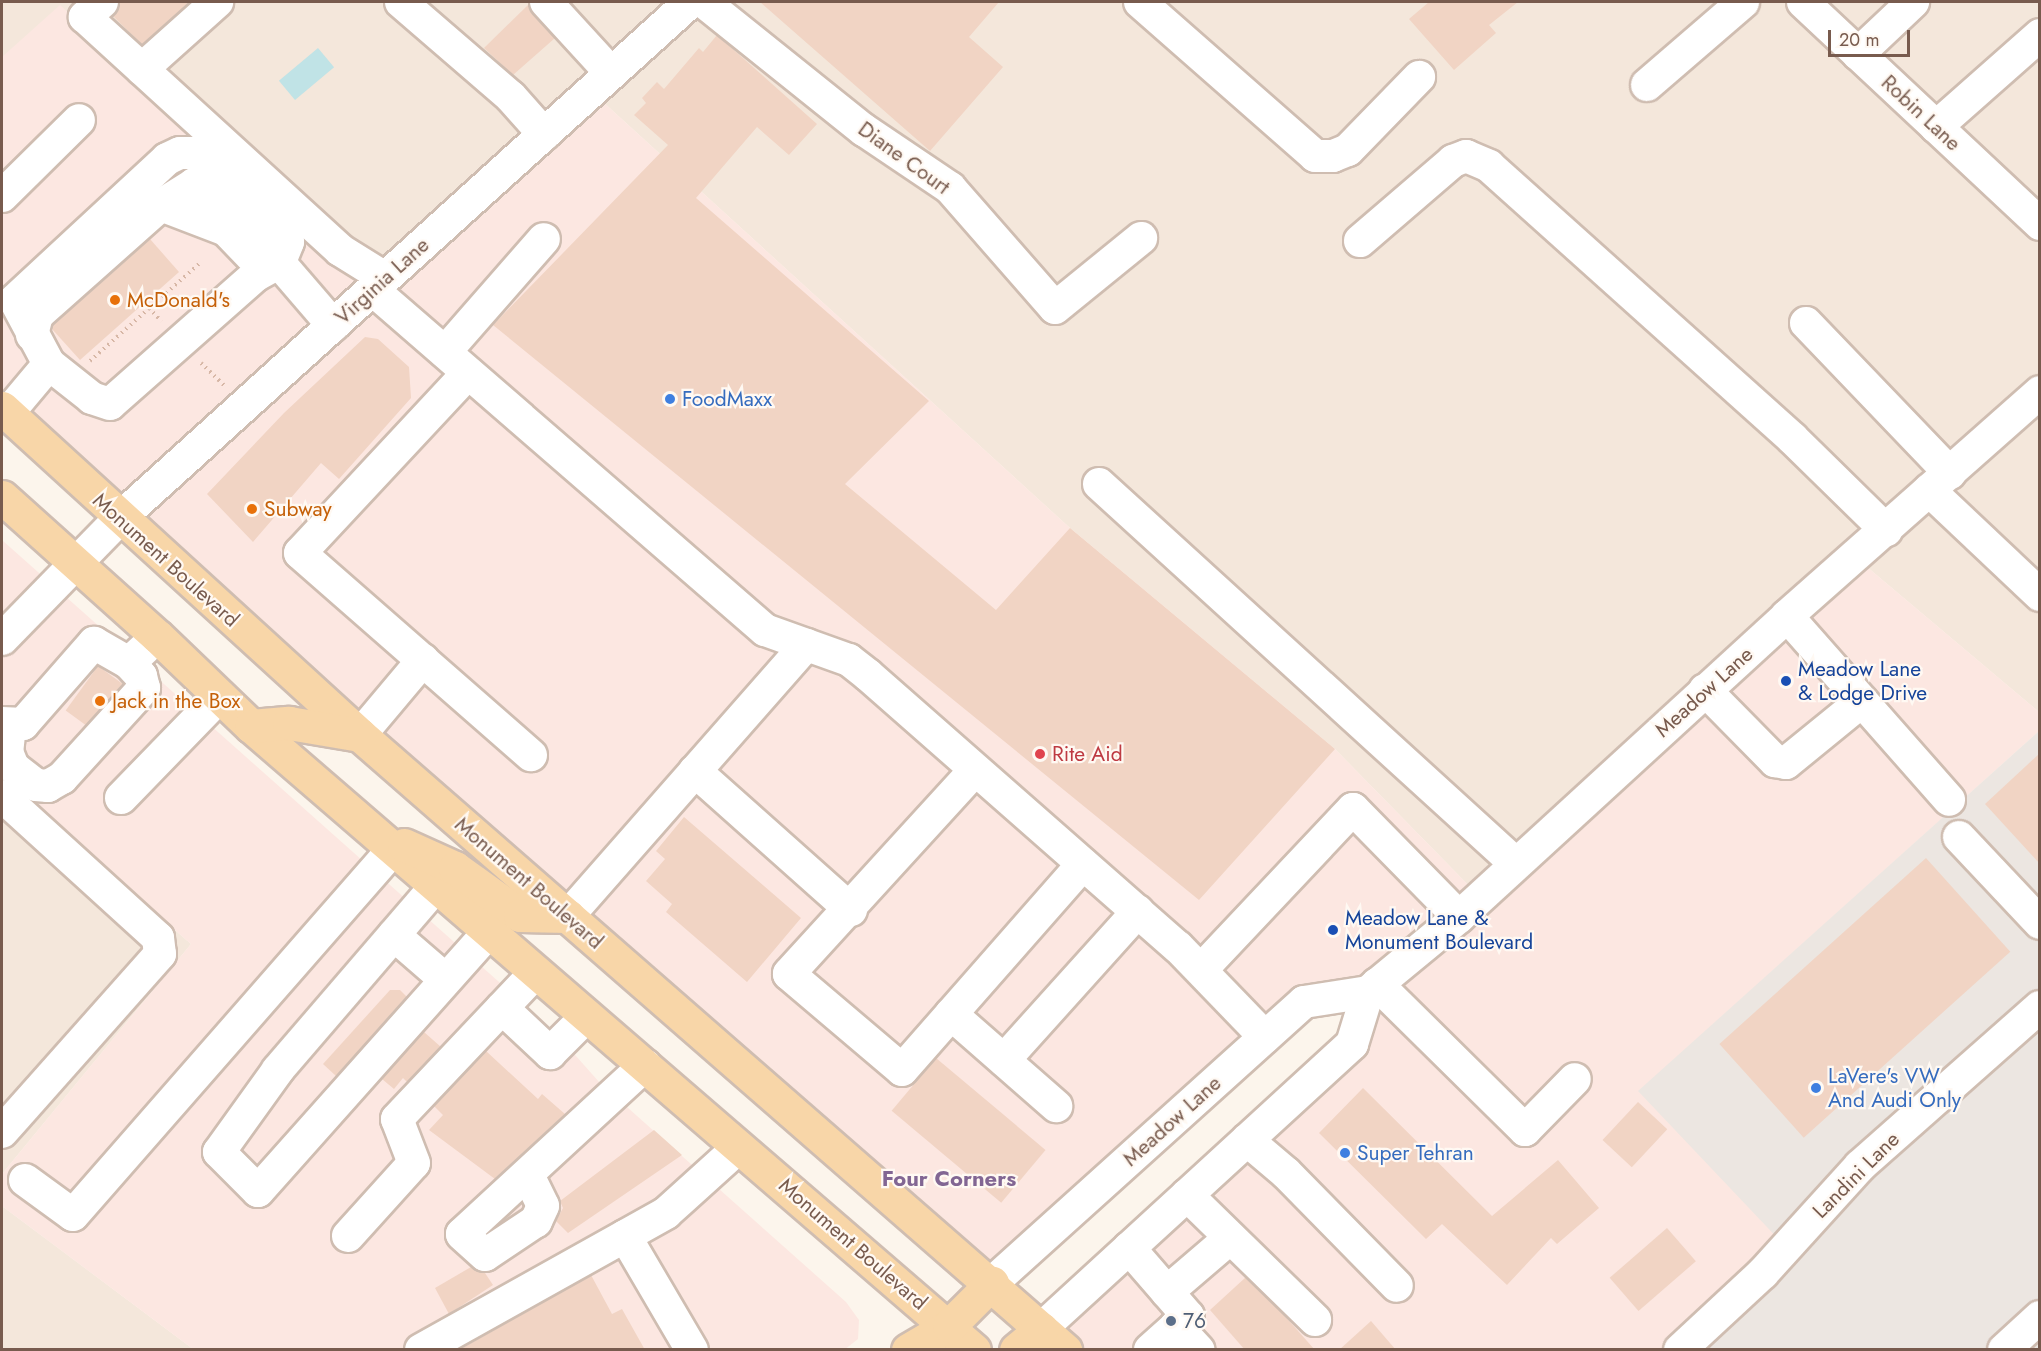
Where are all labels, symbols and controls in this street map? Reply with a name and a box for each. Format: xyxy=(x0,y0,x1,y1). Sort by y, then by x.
scale bar xyxy=(1831,18,1914,56)
text: 20 m xyxy=(1839,27,1879,53)
street label: Robin Lane xyxy=(1876,70,1966,156)
street label: Diane Court xyxy=(853,116,955,200)
street label: Virginia Lane xyxy=(330,232,434,330)
place label: McDonald's xyxy=(127,287,230,313)
marker: McDonald's xyxy=(108,293,122,307)
place label: FoodMaxx xyxy=(682,386,772,412)
marker: FoodMaxx xyxy=(663,392,677,406)
street label: Monument Boulevard xyxy=(88,488,244,632)
place label: Subway xyxy=(264,496,332,522)
marker: Subway xyxy=(245,502,259,516)
street label: Meadow Lane xyxy=(1650,641,1758,743)
place label: Meadow Lane & Lodge Drive xyxy=(1798,656,1927,706)
marker: Meadow Lane & Lodge Drive xyxy=(1779,674,1793,688)
place label: Jack in the Box xyxy=(112,688,240,714)
marker: Jack in the Box xyxy=(93,694,107,708)
place label: Rite Aid xyxy=(1052,741,1123,767)
marker: Rite Aid xyxy=(1033,747,1047,761)
street label: Monument Boulevard xyxy=(450,812,608,954)
place label: Meadow Lane & Monument Boulevard xyxy=(1345,905,1533,955)
marker: Meadow Lane & Monument Boulevard xyxy=(1326,923,1340,937)
place label: LaVere's VW And Audi Only xyxy=(1828,1063,1961,1113)
street label: Meadow Lane xyxy=(1118,1070,1226,1172)
marker: LaVere's VW And Audi Only xyxy=(1809,1081,1823,1095)
street label: Landini Lane xyxy=(1807,1126,1905,1224)
place label: Super Tehran xyxy=(1357,1140,1474,1166)
marker: Super Tehran xyxy=(1338,1146,1352,1160)
district label: Four Corners xyxy=(882,1166,1016,1192)
street label: Monument Boulevard xyxy=(774,1173,932,1315)
place label: 76 xyxy=(1183,1308,1206,1334)
marker: 76 xyxy=(1164,1314,1178,1328)

